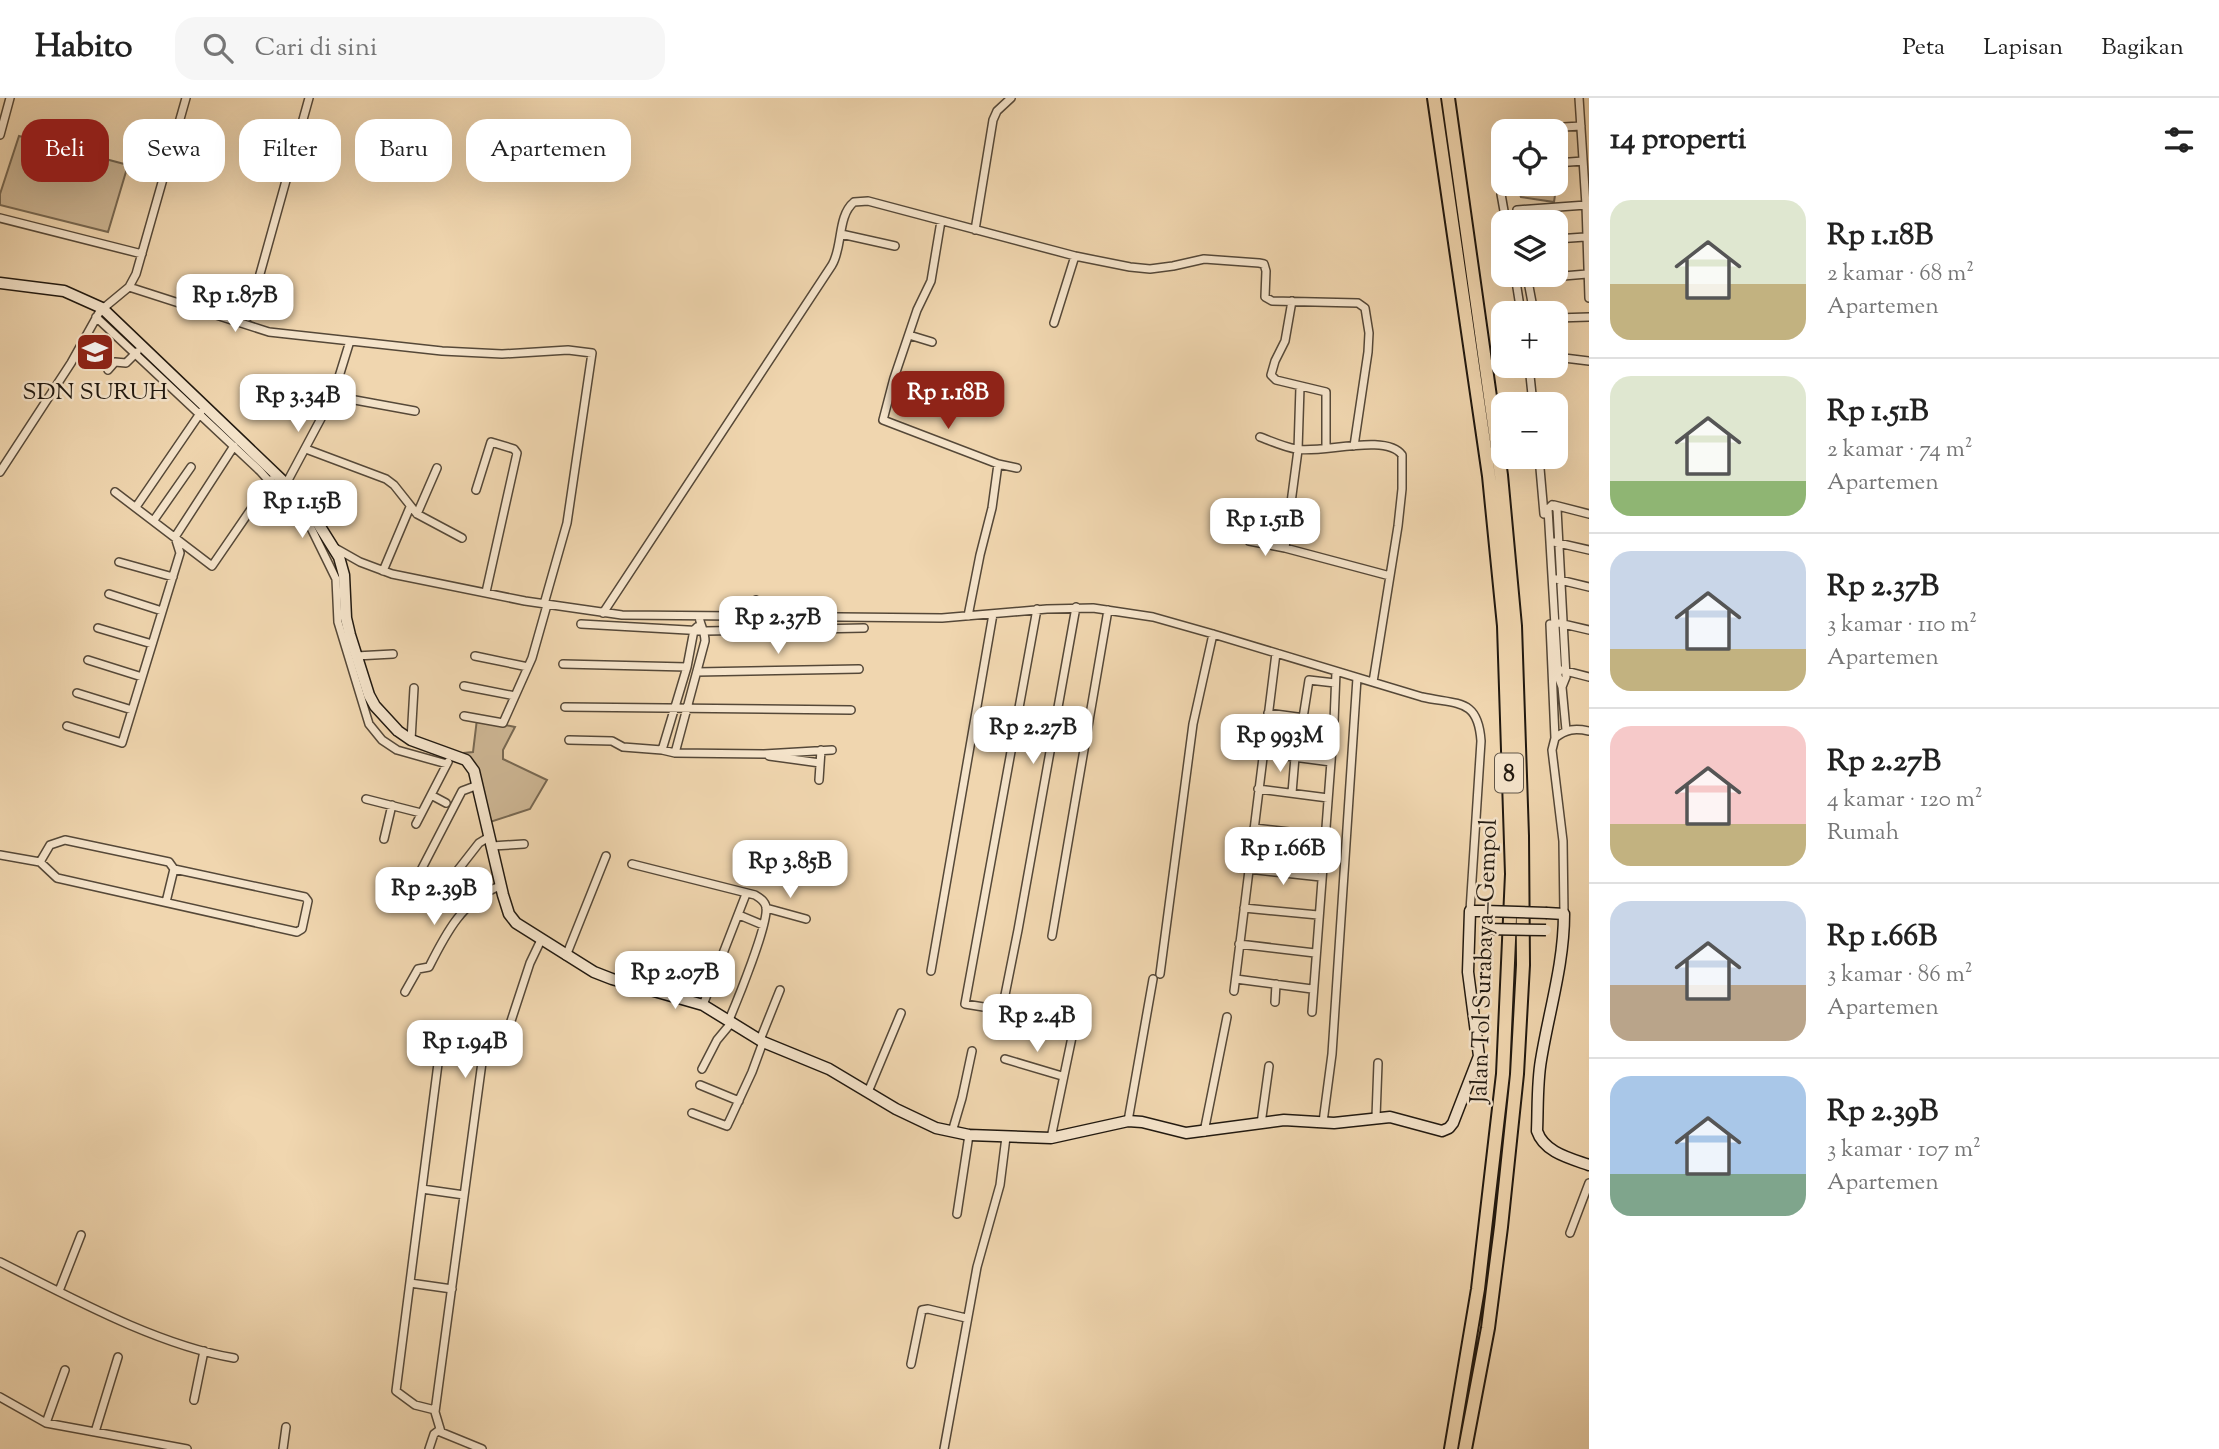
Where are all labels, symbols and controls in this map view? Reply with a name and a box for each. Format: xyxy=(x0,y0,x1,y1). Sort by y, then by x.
search box xyxy=(175,17,665,80)
text: Habito xyxy=(35,24,133,72)
icon: search xyxy=(199,29,237,67)
text: Cari di sini xyxy=(255,30,377,67)
text: Peta xyxy=(1902,31,1945,65)
text: Lapisan xyxy=(1983,31,2063,65)
text: Bagikan xyxy=(2101,31,2184,65)
chip: Beli xyxy=(21,119,109,182)
chip: Sewa xyxy=(123,119,225,182)
chip: Filter xyxy=(239,119,341,182)
chip: Baru xyxy=(355,119,452,182)
chip: Apartemen xyxy=(466,119,631,182)
map controls xyxy=(1491,119,1568,469)
button: locate xyxy=(1491,119,1568,196)
text: 14 properti xyxy=(1610,119,1746,162)
icon: filters xyxy=(2160,121,2198,159)
button: layers xyxy=(1491,210,1568,287)
text: Rp 1.18B xyxy=(1827,215,1933,258)
icon: home xyxy=(1666,228,1750,312)
text: 2 kamar · 68 m² xyxy=(1827,258,1974,291)
pin: Rp 1.87B xyxy=(163,274,307,334)
text: Rp 1.87B xyxy=(192,280,278,313)
text: Apartemen xyxy=(1827,291,1939,324)
button: + xyxy=(1491,301,1568,378)
school or university icon: SDN SURUH xyxy=(74,331,116,373)
pin: Rp 1.18B xyxy=(876,372,1020,431)
pin: Rp 3.34B xyxy=(226,374,370,434)
place label: SDN SURUH xyxy=(22,376,168,410)
text: Rp 1.18B xyxy=(907,377,989,410)
text: Rp 3.34B xyxy=(256,380,340,413)
text: Rp 1.51B xyxy=(1827,391,1928,434)
button: − xyxy=(1491,392,1568,469)
icon: home xyxy=(1666,404,1750,488)
text: 2 kamar · 74 m² xyxy=(1827,434,1973,467)
text: Apartemen xyxy=(1827,467,1939,500)
pin: Rp 1.15B xyxy=(230,480,374,540)
text: Rp 1.15B xyxy=(263,486,341,519)
pin: Rp 1.51B xyxy=(1193,498,1337,558)
text: Rp 1.51B xyxy=(1226,504,1304,537)
text: Rp 2.37B xyxy=(1827,566,1939,609)
icon: home xyxy=(1666,579,1750,663)
pin: Rp 2.37B xyxy=(706,596,850,656)
text: Rp 2.37B xyxy=(735,602,821,635)
text: 3 kamar · 110 m² xyxy=(1827,609,1977,642)
text: Apartemen xyxy=(1827,642,1939,675)
pin: Rp 2.27B xyxy=(961,706,1105,766)
text: Rp 2.27B xyxy=(989,712,1077,745)
pin: Rp 993M xyxy=(1215,714,1345,774)
text: Rp 993M xyxy=(1237,720,1323,753)
text: Rp 2.27B xyxy=(1827,741,1941,784)
road number: 8 xyxy=(1495,754,1523,792)
icon: home xyxy=(1666,754,1750,838)
text: 4 kamar · 120 m² xyxy=(1827,784,1983,817)
text: Rumah xyxy=(1827,817,1899,850)
street label: Jalan Tol Surabaya–Gempol xyxy=(1463,818,1507,1106)
pin: Rp 1.66B xyxy=(1211,828,1355,887)
text: Rp 1.66B xyxy=(1241,833,1325,866)
pin: Rp 3.85B xyxy=(718,840,862,900)
text: Rp 3.85B xyxy=(749,846,831,879)
pin: Rp 2.39B xyxy=(362,868,506,927)
text: Rp 2.39B xyxy=(391,873,477,906)
text: Rp 1.66B xyxy=(1827,916,1937,959)
icon: home xyxy=(1666,929,1750,1013)
pin: Rp 2.07B xyxy=(603,951,747,1011)
text: Rp 2.07B xyxy=(631,957,719,990)
text: 3 kamar · 86 m² xyxy=(1827,959,1972,992)
text: Apartemen xyxy=(1827,992,1939,1025)
pin: Rp 2.4B xyxy=(972,995,1102,1054)
text: Rp 2.4B xyxy=(999,1000,1075,1033)
pin: Rp 1.94B xyxy=(393,1020,537,1080)
text: Rp 1.94B xyxy=(423,1026,507,1059)
text: Rp 2.39B xyxy=(1827,1091,1938,1134)
icon: home xyxy=(1666,1104,1750,1188)
text: 3 kamar · 107 m² xyxy=(1827,1134,1981,1167)
text: Apartemen xyxy=(1827,1167,1939,1200)

